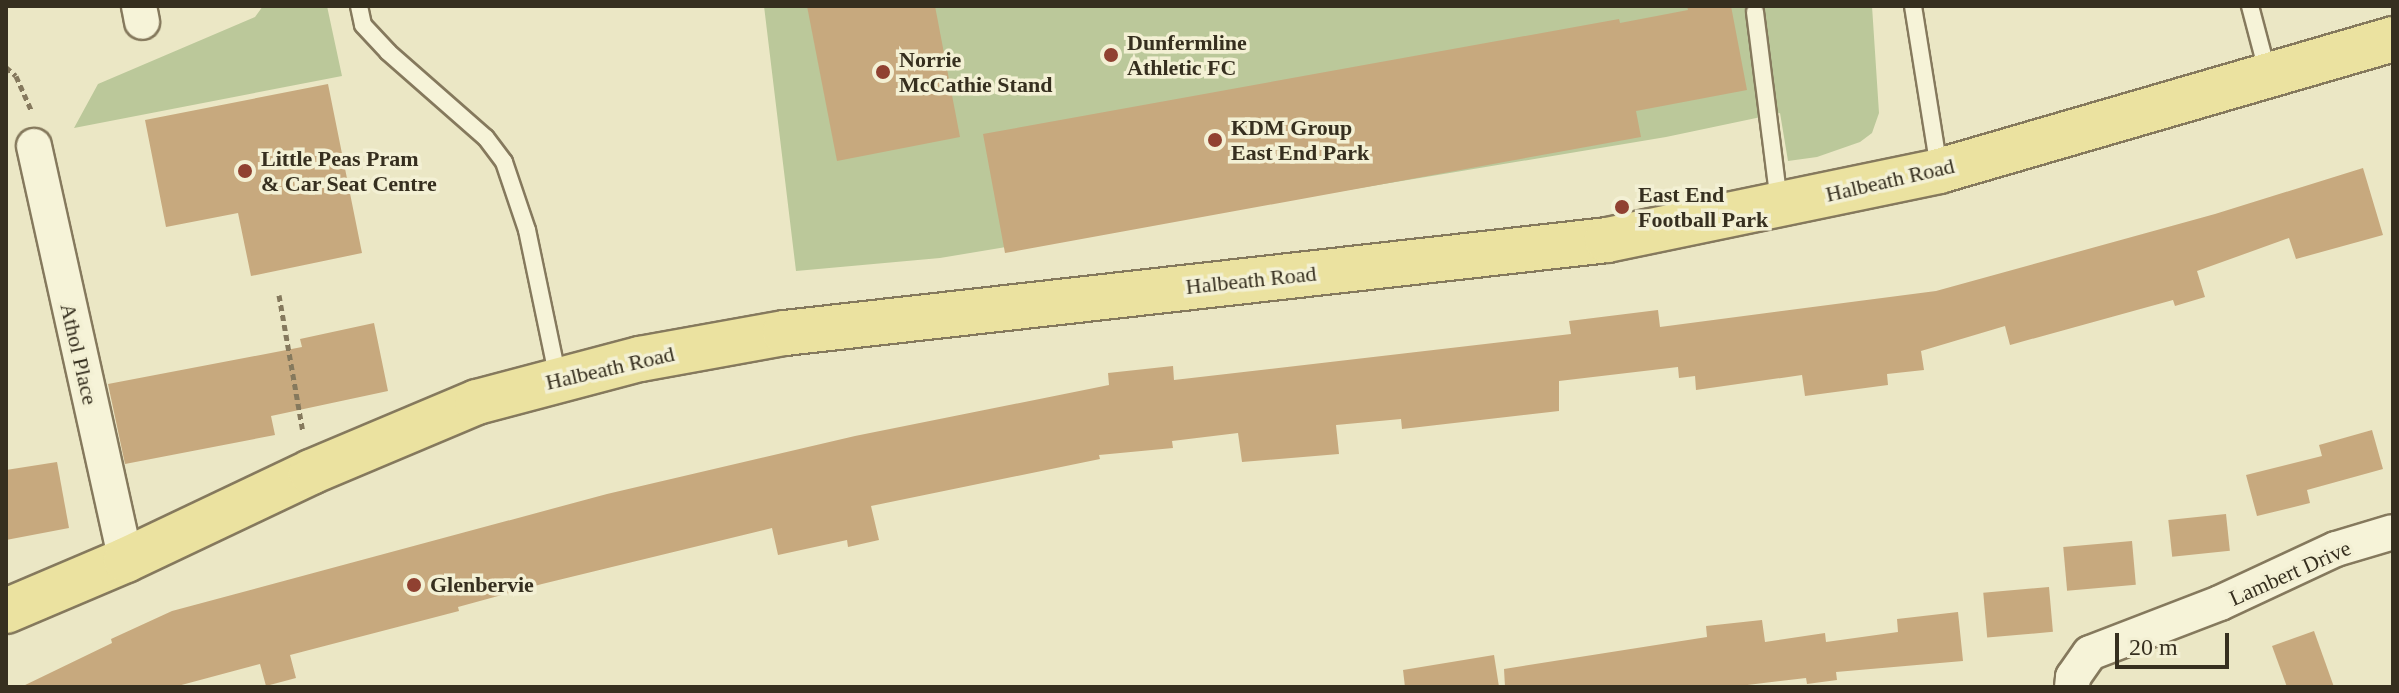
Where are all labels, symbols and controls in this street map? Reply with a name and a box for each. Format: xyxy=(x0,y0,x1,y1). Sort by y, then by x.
place label: Dunfermline Athletic FC xyxy=(1127,29,1247,80)
place label: Norrie McCathie Stand xyxy=(899,46,1052,98)
marker: Dunfermline Athletic FC xyxy=(1102,46,1120,64)
marker: Norrie McCathie Stand xyxy=(874,63,892,81)
place label: KDM Group East End Park xyxy=(1231,114,1369,166)
marker: KDM Group East End Park xyxy=(1206,131,1224,149)
place label: Little Peas Pram & Car Seat Centre xyxy=(261,145,437,196)
street label: Halbeath Road xyxy=(1823,152,1957,208)
marker: Little Peas Pram & Car Seat Centre xyxy=(236,162,254,180)
place label: East End Football Park xyxy=(1638,181,1768,232)
marker: East End Football Park xyxy=(1613,198,1631,216)
street label: Halbeath Road xyxy=(1184,260,1318,300)
street label: Athol Place xyxy=(55,301,103,407)
street label: Halbeath Road xyxy=(543,340,677,396)
street label: Lambert Drive xyxy=(2225,534,2355,612)
place label: Glenbervie xyxy=(430,572,534,598)
marker: Glenbervie xyxy=(405,576,423,594)
scale bar xyxy=(2119,617,2233,667)
text: 20 m xyxy=(2129,634,2178,660)

